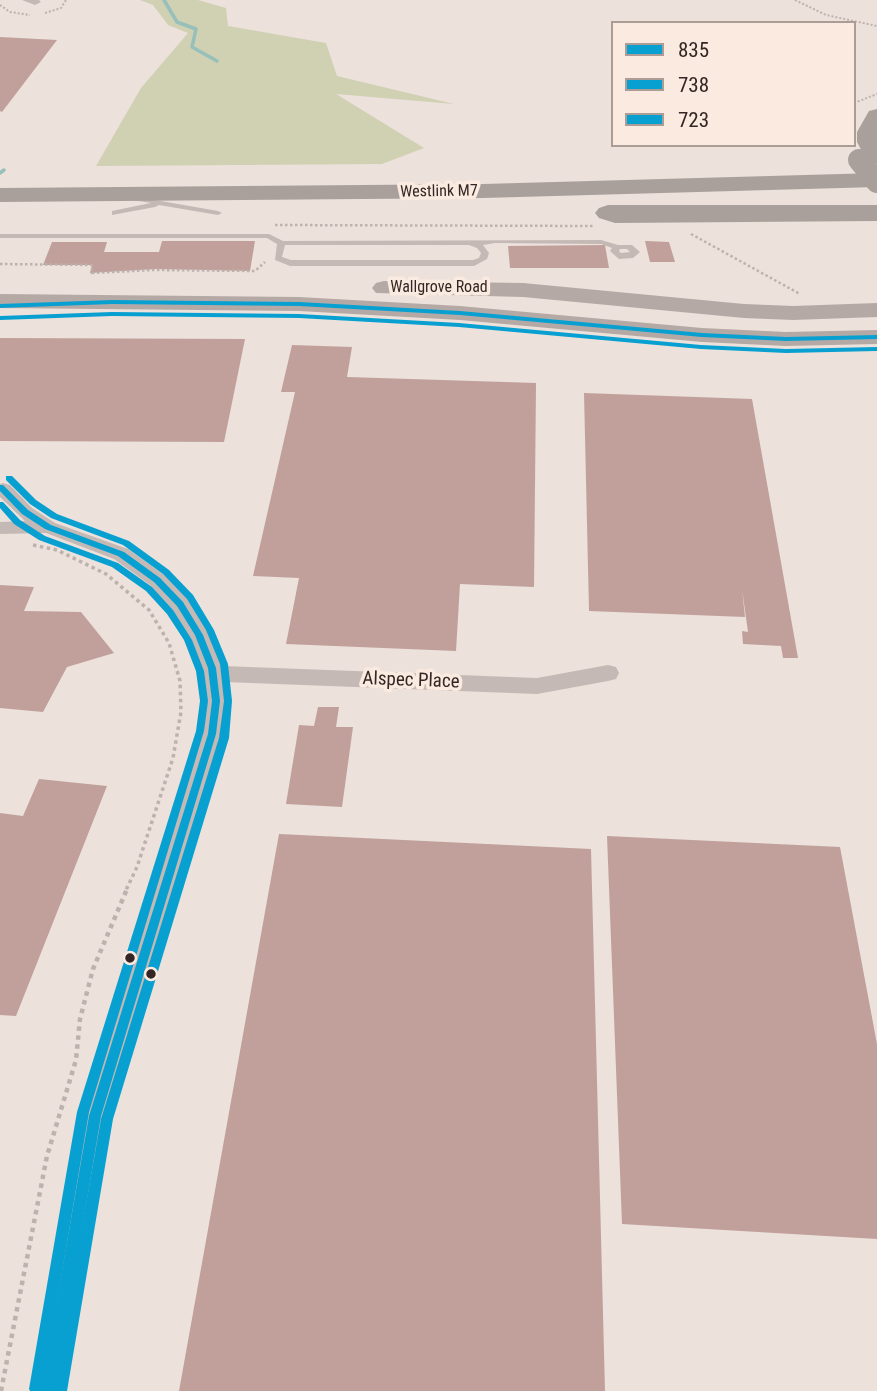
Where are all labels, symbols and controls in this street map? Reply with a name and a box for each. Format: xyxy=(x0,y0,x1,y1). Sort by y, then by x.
legend xyxy=(611,21,856,147)
text: 835 xyxy=(678,38,709,62)
text: 738 xyxy=(678,73,709,97)
text: 723 xyxy=(678,108,709,132)
street label: Westlink M7 xyxy=(400,182,478,202)
street label: Wallgrove Road xyxy=(390,278,488,298)
street label: Alspec Place xyxy=(362,668,460,694)
unlabelled marker xyxy=(123,951,137,965)
unlabelled marker xyxy=(144,967,158,981)

